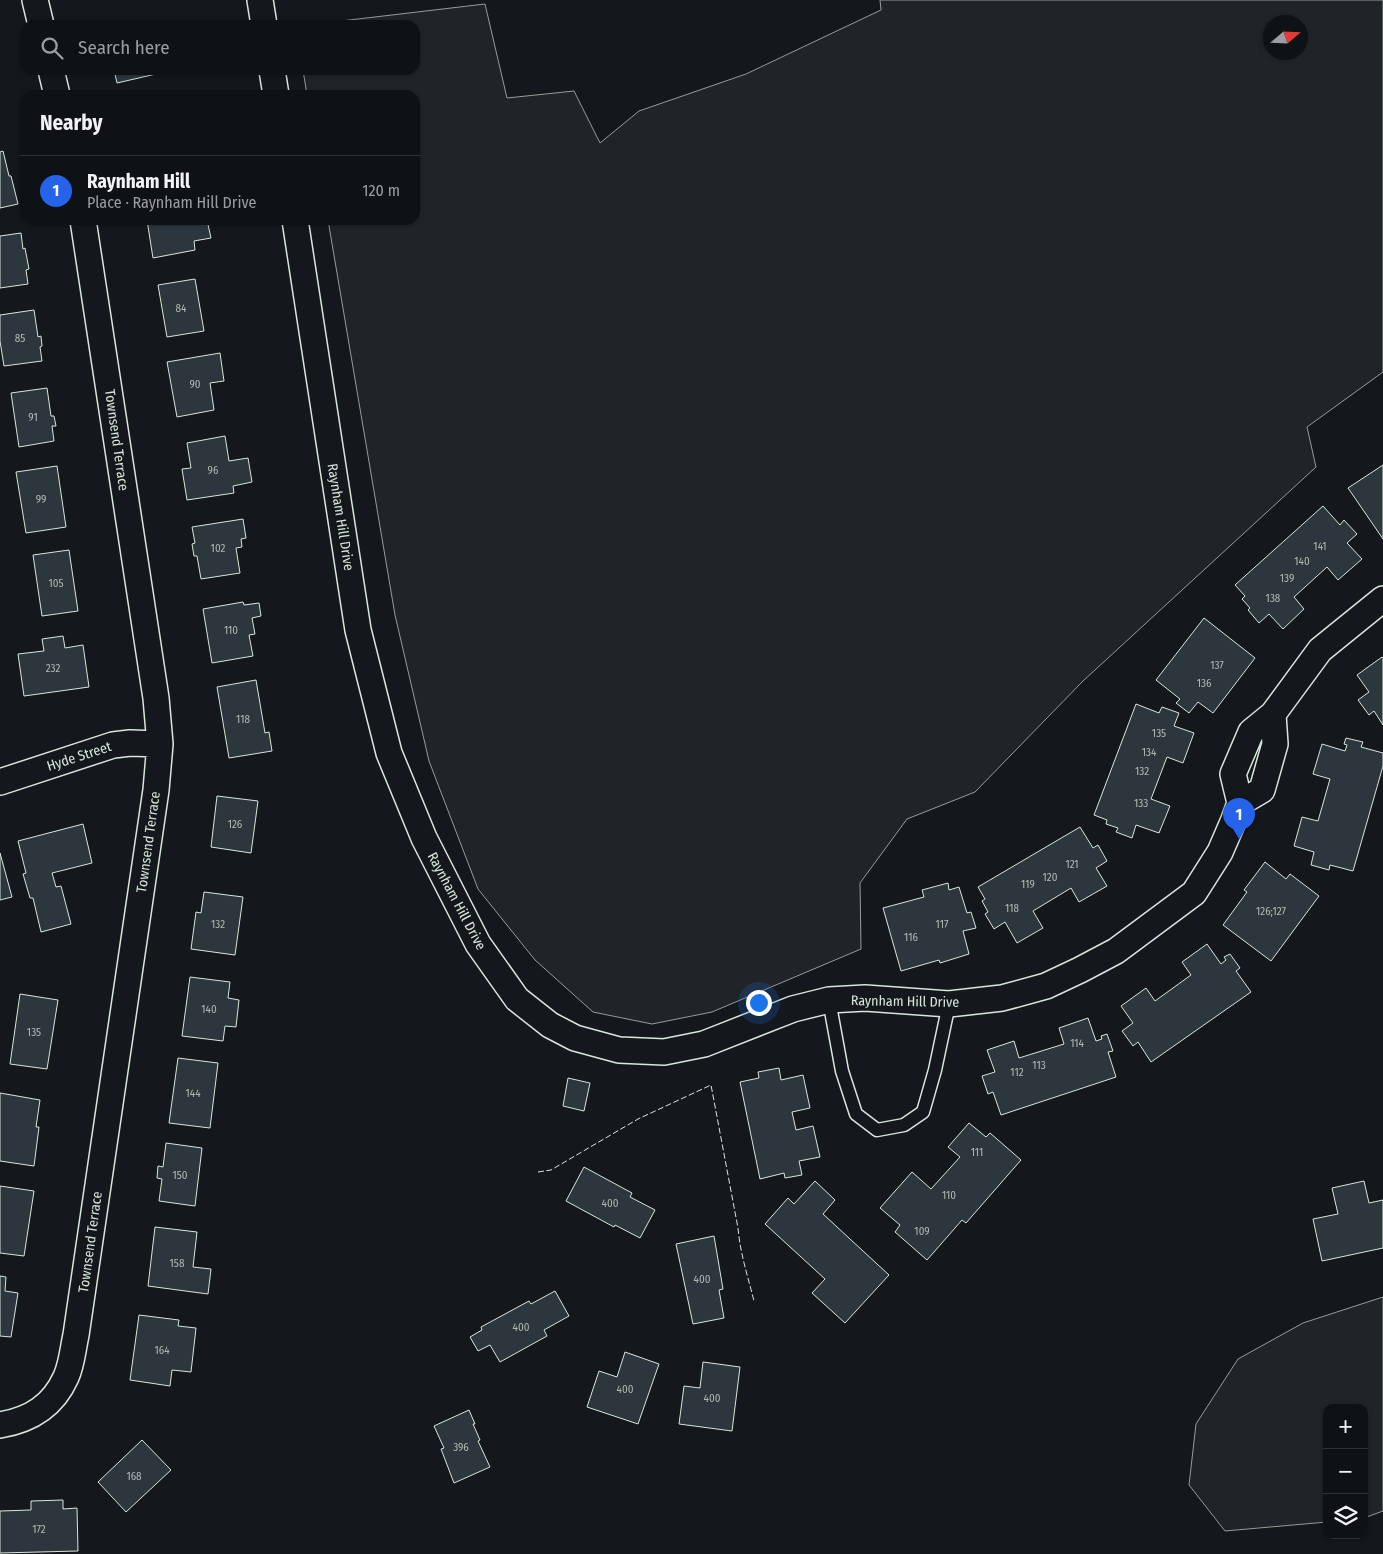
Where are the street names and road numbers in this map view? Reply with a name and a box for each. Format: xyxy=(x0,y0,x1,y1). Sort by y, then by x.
street label: Townsend Terrace xyxy=(101,388,132,492)
street label: Raynham Hill Drive xyxy=(324,462,357,572)
street label: Hyde Street xyxy=(45,738,114,775)
street label: Townsend Terrace xyxy=(133,790,164,894)
street label: Raynham Hill Drive xyxy=(424,849,490,953)
street label: Raynham Hill Drive xyxy=(851,992,959,1011)
street label: Townsend Terrace xyxy=(75,1190,106,1294)

